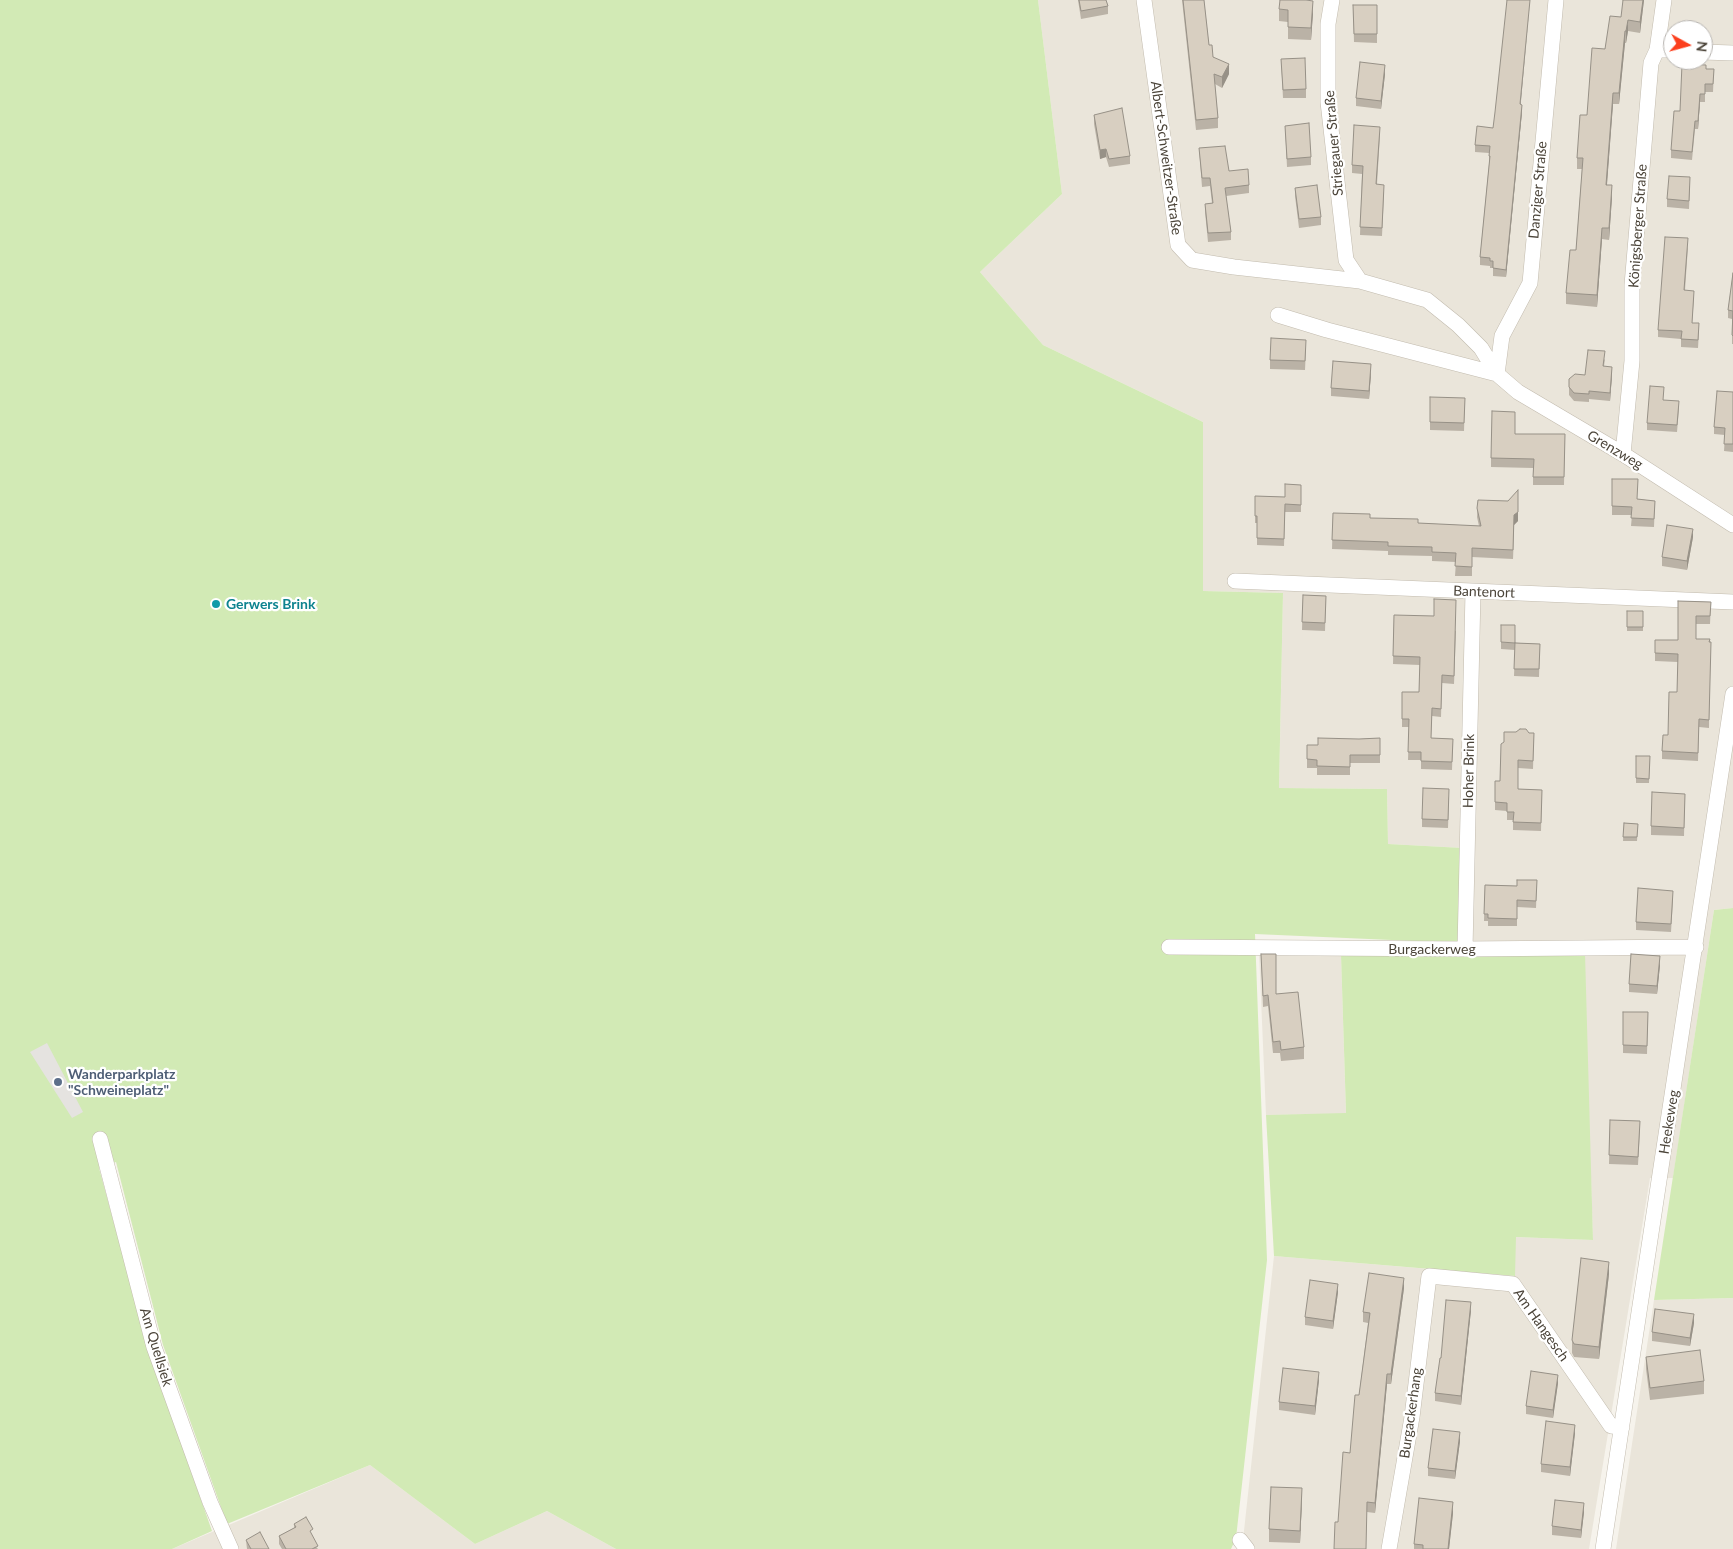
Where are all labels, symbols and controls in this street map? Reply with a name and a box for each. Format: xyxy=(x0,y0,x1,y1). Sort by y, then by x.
north arrow xyxy=(1663,20,1713,70)
text: N xyxy=(1693,40,1711,53)
street label: Albert-Schweitzer-Straße xyxy=(1147,80,1185,236)
street label: Striegauer Straße xyxy=(1321,89,1347,197)
street label: Danziger Straße xyxy=(1525,140,1551,240)
street label: Königsberger Straße xyxy=(1625,163,1651,289)
street label: Grenzweg xyxy=(1584,427,1646,473)
street label: Bantenort xyxy=(1453,583,1515,601)
place label: Gerwers Brink xyxy=(226,596,315,612)
marker: Gerwers Brink xyxy=(210,598,222,610)
street label: Hoher Brink xyxy=(1460,734,1478,808)
street label: Burgackerweg xyxy=(1388,941,1476,957)
place label: Wanderparkplatz "Schweineplatz" xyxy=(68,1066,175,1098)
marker: Wanderparkplatz "Schweineplatz" xyxy=(52,1076,64,1088)
street label: Heekeweg xyxy=(1656,1089,1682,1155)
street label: Am Hangesch xyxy=(1510,1285,1572,1365)
street label: Am Quellsiek xyxy=(136,1306,176,1388)
street label: Burgackerhang xyxy=(1396,1366,1426,1460)

